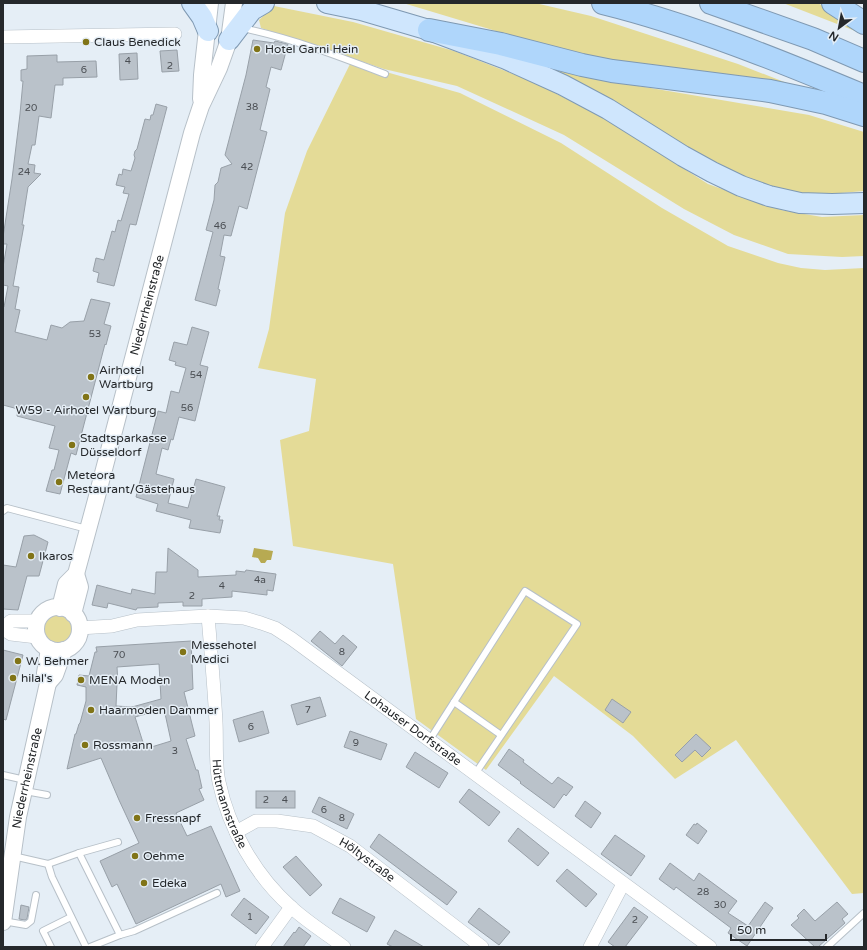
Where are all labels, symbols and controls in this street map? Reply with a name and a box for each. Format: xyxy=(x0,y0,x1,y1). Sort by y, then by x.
north arrow xyxy=(819,8,859,48)
text: N xyxy=(827,28,841,44)
place label: Claus Benedick xyxy=(94,35,181,49)
marker: Claus Benedick xyxy=(81,37,91,47)
place label: Hotel Garni Hein xyxy=(265,42,358,56)
marker: Hotel Garni Hein xyxy=(252,44,262,54)
house number: 4 xyxy=(125,55,131,67)
house number: 2 xyxy=(167,60,173,72)
house number: 6 xyxy=(81,64,87,76)
house number: 38 xyxy=(246,101,258,113)
house number: 20 xyxy=(25,102,37,114)
house number: 42 xyxy=(241,161,253,173)
house number: 24 xyxy=(18,166,30,178)
house number: 46 xyxy=(214,220,226,232)
street label: Niederrheinstraße xyxy=(127,253,167,357)
house number: 53 xyxy=(89,328,101,340)
place label: Airhotel Wartburg xyxy=(99,363,153,391)
house number: 54 xyxy=(190,369,202,381)
marker: Airhotel Wartburg xyxy=(86,372,96,382)
marker: W59 - Airhotel Wartburg xyxy=(81,392,91,402)
house number: 56 xyxy=(181,402,193,414)
place label: W59 - Airhotel Wartburg xyxy=(15,403,157,417)
place label: Stadtsparkasse Düsseldorf xyxy=(80,431,167,459)
marker: Stadtsparkasse Düsseldorf xyxy=(67,440,77,450)
place label: Meteora Restaurant/Gästehaus xyxy=(67,468,195,496)
marker: Meteora Restaurant/Gästehaus xyxy=(54,477,64,487)
place label: Ikaros xyxy=(39,549,73,563)
marker: Ikaros xyxy=(26,551,36,561)
house number: 4a xyxy=(254,574,266,586)
house number: 4 xyxy=(219,580,225,592)
house number: 2 xyxy=(189,590,195,602)
place label: Messehotel Medici xyxy=(191,638,256,666)
house number: 8 xyxy=(339,646,345,658)
marker: Messehotel Medici xyxy=(178,647,188,657)
house number: 70 xyxy=(113,649,125,661)
place label: W. Behmer xyxy=(26,654,89,668)
marker: W. Behmer xyxy=(13,656,23,666)
place label: hilal's xyxy=(21,671,53,685)
marker: hilal's xyxy=(8,673,18,683)
place label: MENA Moden xyxy=(89,673,170,687)
marker: MENA Moden xyxy=(76,675,86,685)
street label: Lohauser Dorfstraße xyxy=(362,688,464,769)
place label: Haarmoden Dammer xyxy=(99,703,219,717)
house number: 7 xyxy=(305,704,311,716)
marker: Haarmoden Dammer xyxy=(86,705,96,715)
house number: 6 xyxy=(248,721,254,733)
street label: Niederrheinstraße xyxy=(9,726,45,829)
house number: 9 xyxy=(353,737,359,749)
place label: Rossmann xyxy=(93,738,153,752)
marker: Rossmann xyxy=(80,740,90,750)
house number: 3 xyxy=(172,745,178,757)
street label: Hüttmannstraße xyxy=(209,759,250,851)
house number: 2 xyxy=(263,794,269,806)
house number: 4 xyxy=(282,794,288,806)
house number: 6 xyxy=(321,804,327,816)
place label: Fressnapf xyxy=(145,811,201,825)
house number: 8 xyxy=(339,812,345,824)
marker: Fressnapf xyxy=(132,813,142,823)
street label: Höltystraße xyxy=(337,835,398,885)
place label: Oehme xyxy=(143,849,185,863)
marker: Oehme xyxy=(130,851,140,861)
place label: Edeka xyxy=(152,876,187,890)
marker: Edeka xyxy=(139,878,149,888)
house number: 28 xyxy=(697,886,709,898)
house number: 30 xyxy=(714,899,726,911)
house number: 1 xyxy=(247,911,253,923)
house number: 2 xyxy=(632,914,638,926)
scale bar xyxy=(731,916,826,942)
text: 50 m xyxy=(737,923,766,937)

